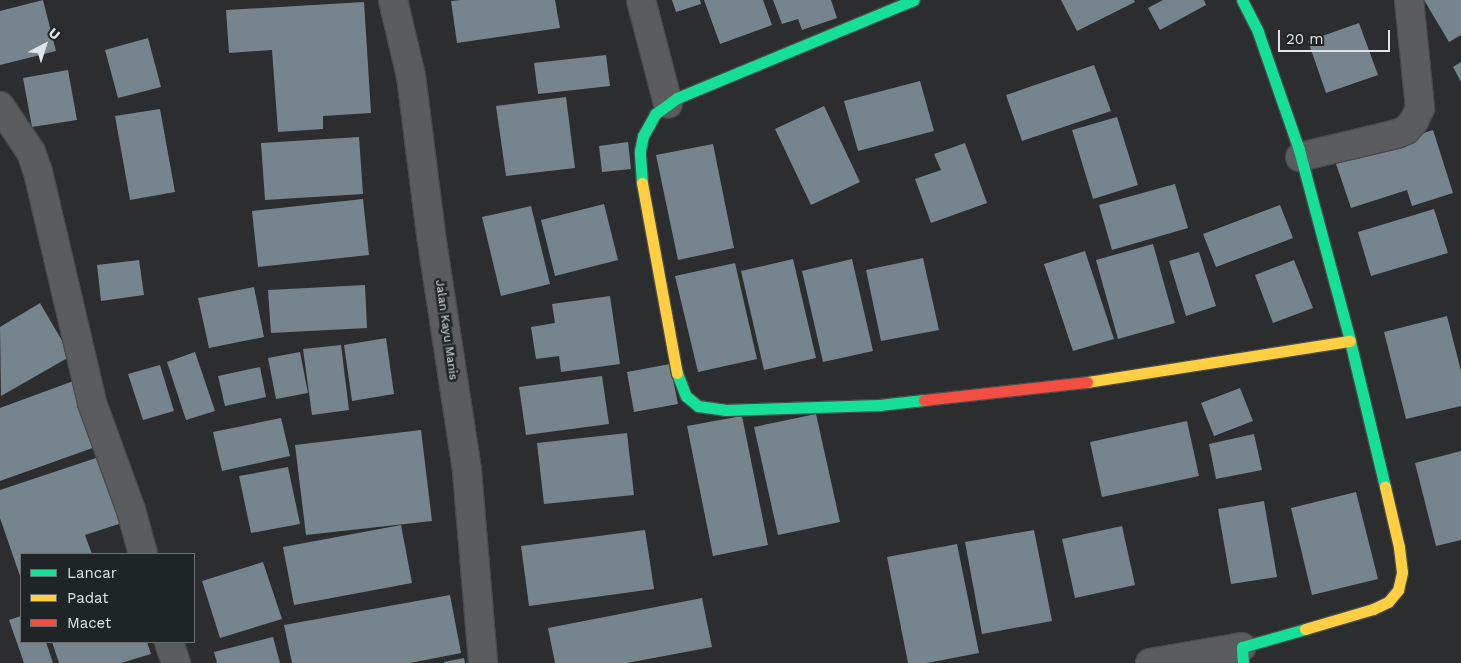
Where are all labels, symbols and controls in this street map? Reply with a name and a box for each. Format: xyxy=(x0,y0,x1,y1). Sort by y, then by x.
north arrow xyxy=(20,20,70,70)
scale bar xyxy=(1281,20,1394,52)
text: U xyxy=(46,24,64,43)
text: 20 m xyxy=(1286,30,1324,48)
street label: Jalan Kayu Manis xyxy=(432,279,460,381)
legend xyxy=(20,553,195,643)
text: Lancar xyxy=(67,564,117,582)
text: Padat xyxy=(67,589,109,607)
text: Macet xyxy=(67,614,111,632)

